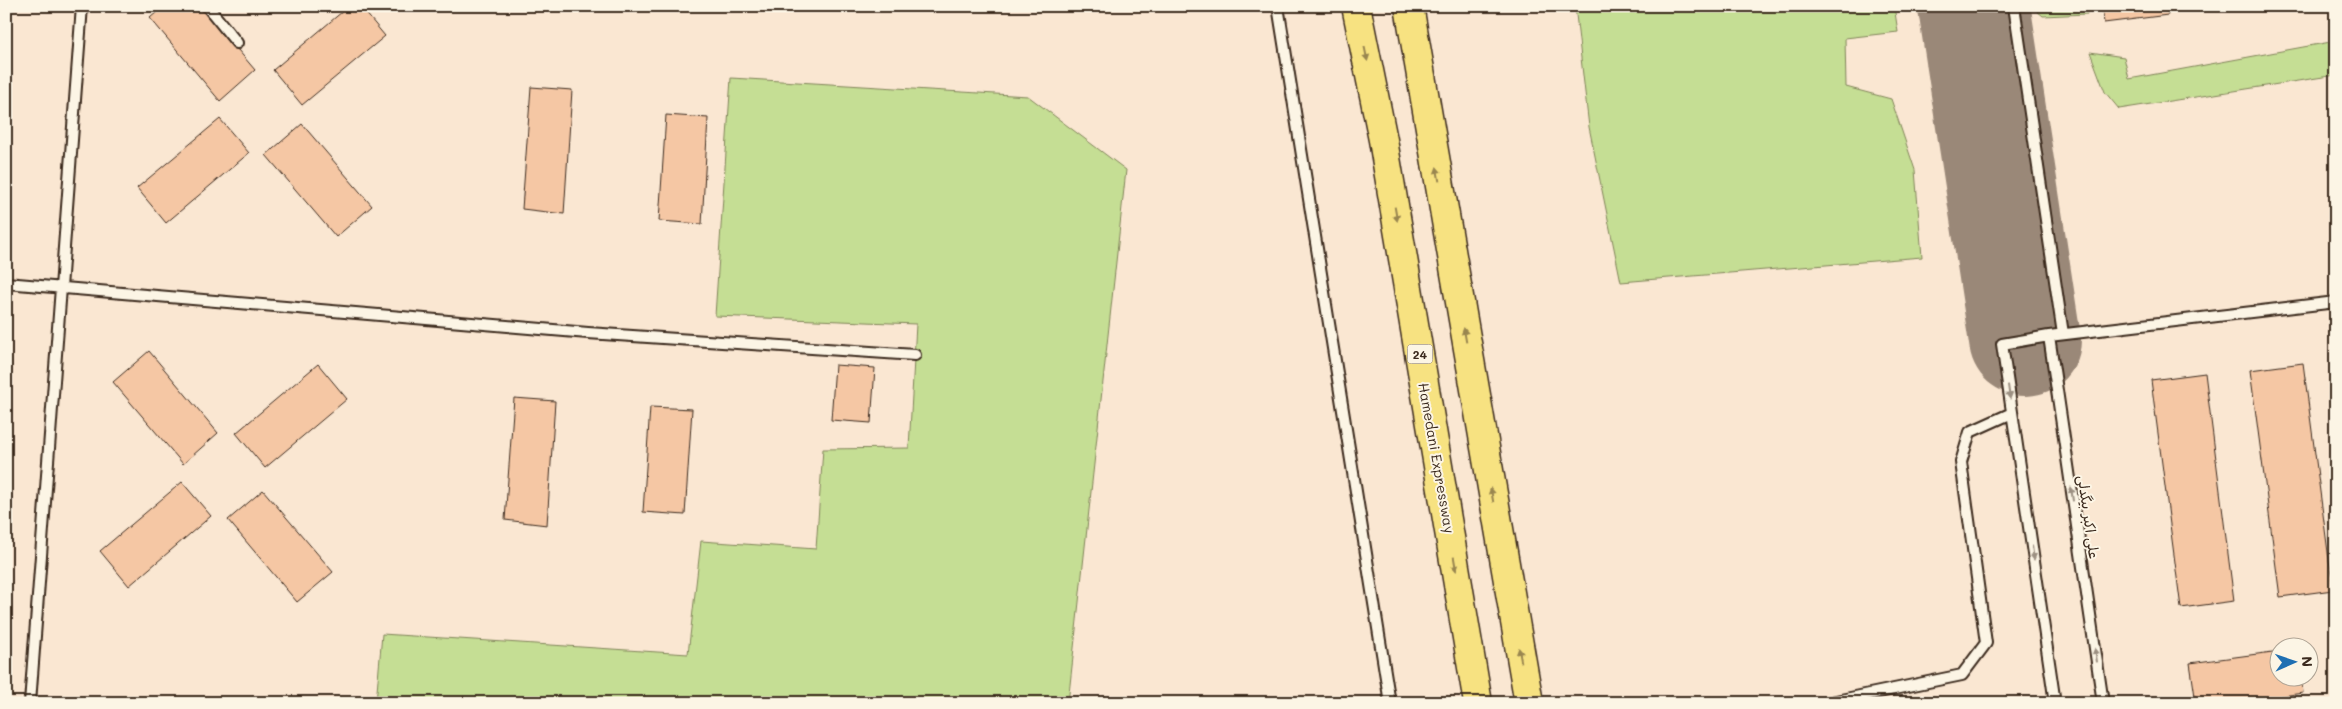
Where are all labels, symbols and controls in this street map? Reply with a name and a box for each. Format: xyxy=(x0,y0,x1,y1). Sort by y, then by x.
one-way arrow xyxy=(1362,46,1370,62)
one-way arrow xyxy=(1433,166,1441,182)
one-way arrow xyxy=(1392,206,1400,222)
one-way arrow xyxy=(1460,326,1468,342)
road number: 24 xyxy=(1408,344,1432,364)
street label: Hamedani Expressway xyxy=(1414,381,1460,535)
one-way arrow xyxy=(2006,385,2014,401)
street label: علی اکبر بیگدلی xyxy=(2074,474,2104,560)
one-way arrow xyxy=(2068,485,2076,501)
one-way arrow xyxy=(1488,486,1496,502)
one-way arrow xyxy=(2029,545,2037,561)
one-way arrow xyxy=(1452,556,1460,572)
north arrow xyxy=(2270,636,2320,686)
one-way arrow xyxy=(1516,646,1524,662)
one-way arrow xyxy=(2091,646,2099,662)
text: N xyxy=(2298,656,2317,667)

